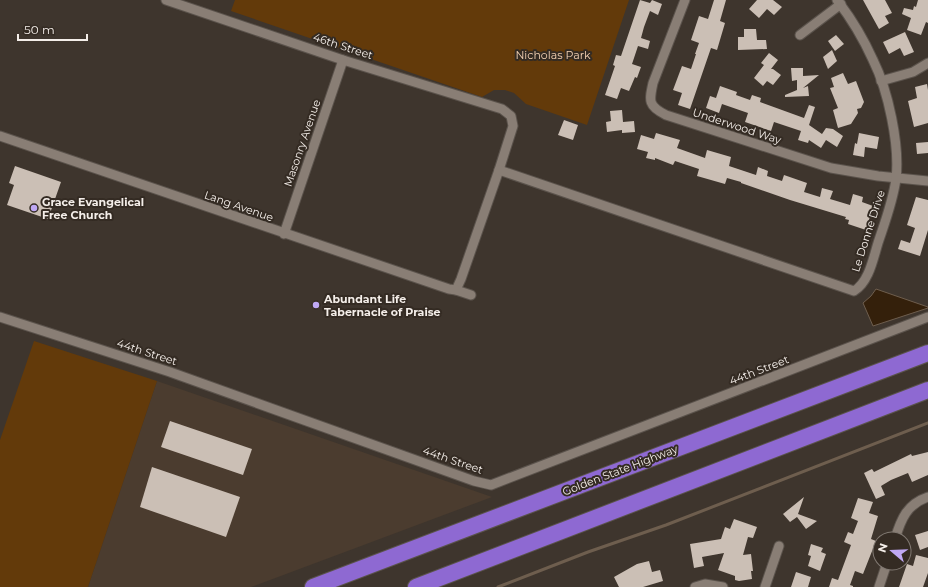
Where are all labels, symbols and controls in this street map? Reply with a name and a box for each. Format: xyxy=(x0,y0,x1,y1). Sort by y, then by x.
scale bar xyxy=(18,16,87,42)
text: 50 m xyxy=(24,22,55,37)
street label: 46th Street xyxy=(311,30,375,62)
park label: Nicholas Park xyxy=(515,48,591,62)
street label: Masonry Avenue xyxy=(281,97,324,188)
street label: Underwood Way xyxy=(691,105,783,147)
street label: Lang Avenue xyxy=(203,188,276,225)
street label: Le Donne Drive xyxy=(848,188,888,274)
place label: Grace Evangelical Free Church xyxy=(42,195,144,222)
marker: Grace Evangelical Free Church xyxy=(29,203,39,213)
place label: Abundant Life Tabernacle of Praise xyxy=(323,292,441,319)
marker: Abundant Life Tabernacle of Praise xyxy=(311,300,321,310)
street label: 44th Street xyxy=(115,336,179,368)
street label: 44th Street xyxy=(727,352,791,388)
street label: Golden State Highway xyxy=(560,441,680,498)
street label: 44th Street xyxy=(421,443,485,477)
north arrow xyxy=(872,531,912,571)
text: N xyxy=(874,541,891,554)

